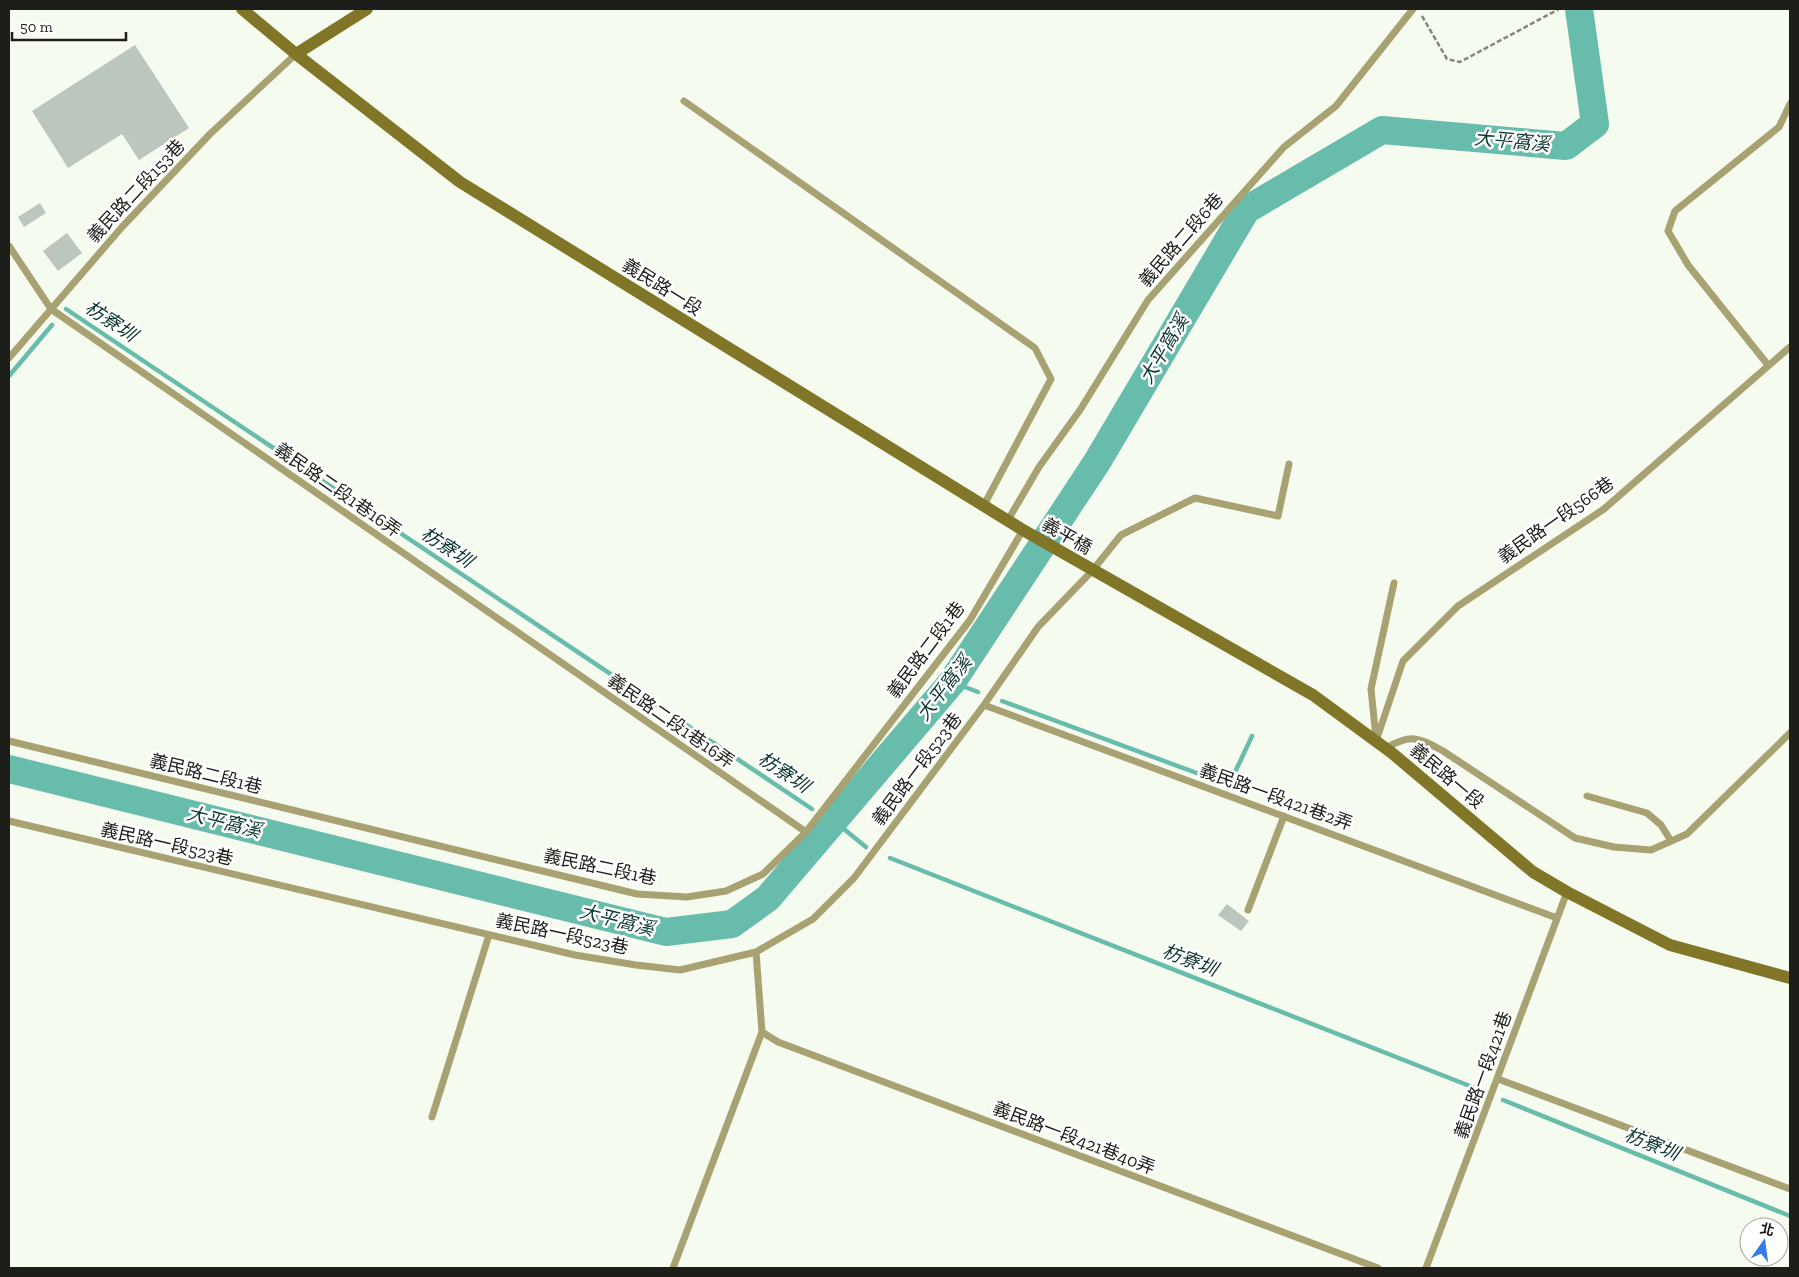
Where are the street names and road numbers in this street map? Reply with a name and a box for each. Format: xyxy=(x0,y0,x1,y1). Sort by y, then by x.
street label: 義民路二段153巷 xyxy=(83,135,189,247)
street label: 義民路二段6巷 xyxy=(1134,188,1228,292)
street label: 義民路一段 xyxy=(618,254,706,320)
street label: 義民路二段1巷16弄 xyxy=(270,438,406,542)
street label: 義民路一段566巷 xyxy=(1494,472,1618,568)
street label: 義平橋 xyxy=(1038,513,1096,559)
street label: 義民路二段1巷 xyxy=(883,597,969,703)
street label: 義民路二段1巷16弄 xyxy=(603,669,739,773)
street label: 義民路一段523巷 xyxy=(868,708,966,830)
street label: 義民路一段 xyxy=(1405,739,1489,813)
street label: 義民路二段1巷 xyxy=(148,749,264,799)
street label: 義民路一段421巷2弄 xyxy=(1197,759,1355,835)
street label: 義民路一段523巷 xyxy=(99,818,235,870)
street label: 義民路二段1巷 xyxy=(542,844,658,890)
street label: 義民路一段523巷 xyxy=(494,909,630,959)
street label: 義民路一段421巷 xyxy=(1450,1008,1516,1142)
street label: 義民路一段421巷40弄 xyxy=(990,1097,1158,1179)

